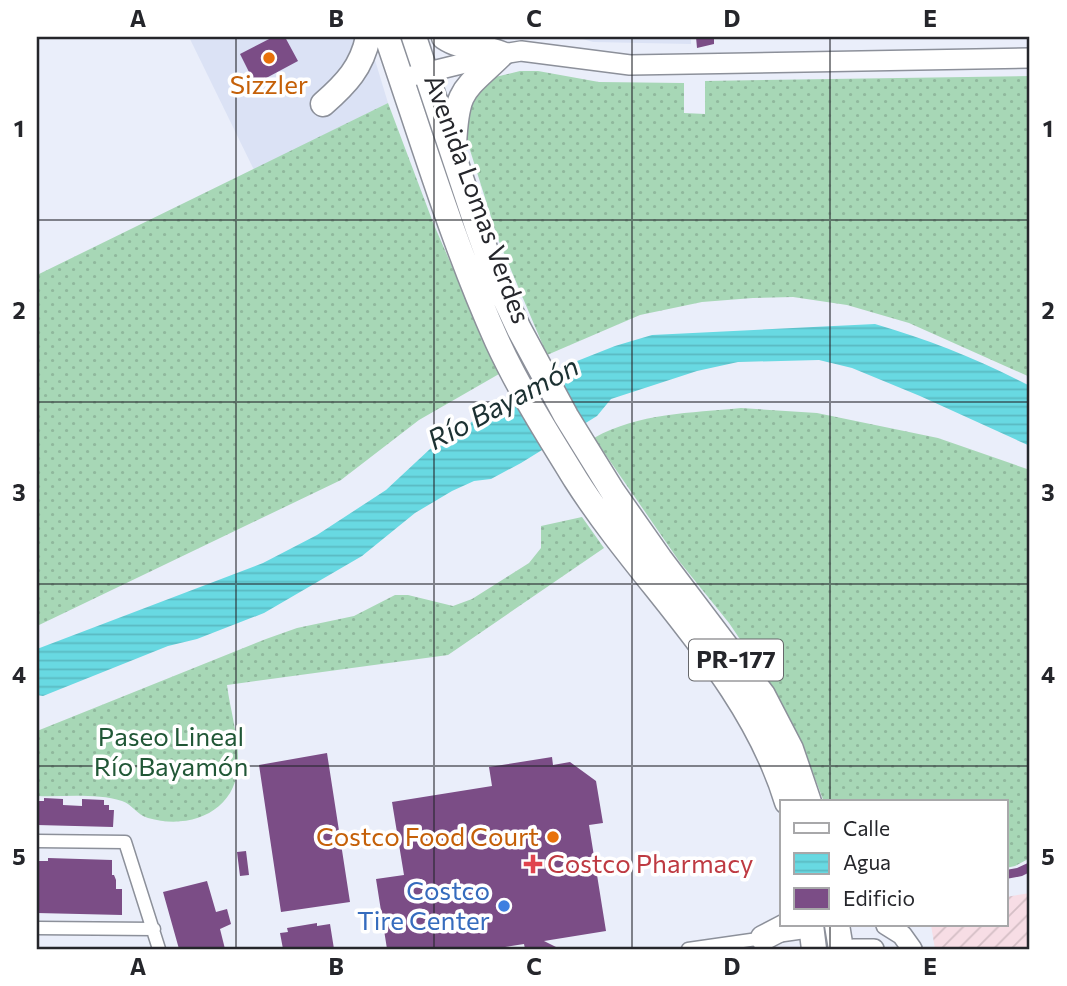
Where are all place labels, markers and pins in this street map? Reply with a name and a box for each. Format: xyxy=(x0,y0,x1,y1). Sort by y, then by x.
marker: Sizzler xyxy=(261,50,277,66)
place label: Sizzler xyxy=(230,68,308,99)
place label: Costco Food Court xyxy=(316,820,539,851)
marker: Costco Food Court xyxy=(545,829,561,845)
place label: Costco Pharmacy xyxy=(547,847,753,878)
marker: Costco Pharmacy xyxy=(525,856,541,872)
place label: Costco Tire Center xyxy=(357,874,490,935)
marker: Costco Tire Center xyxy=(496,898,512,914)

